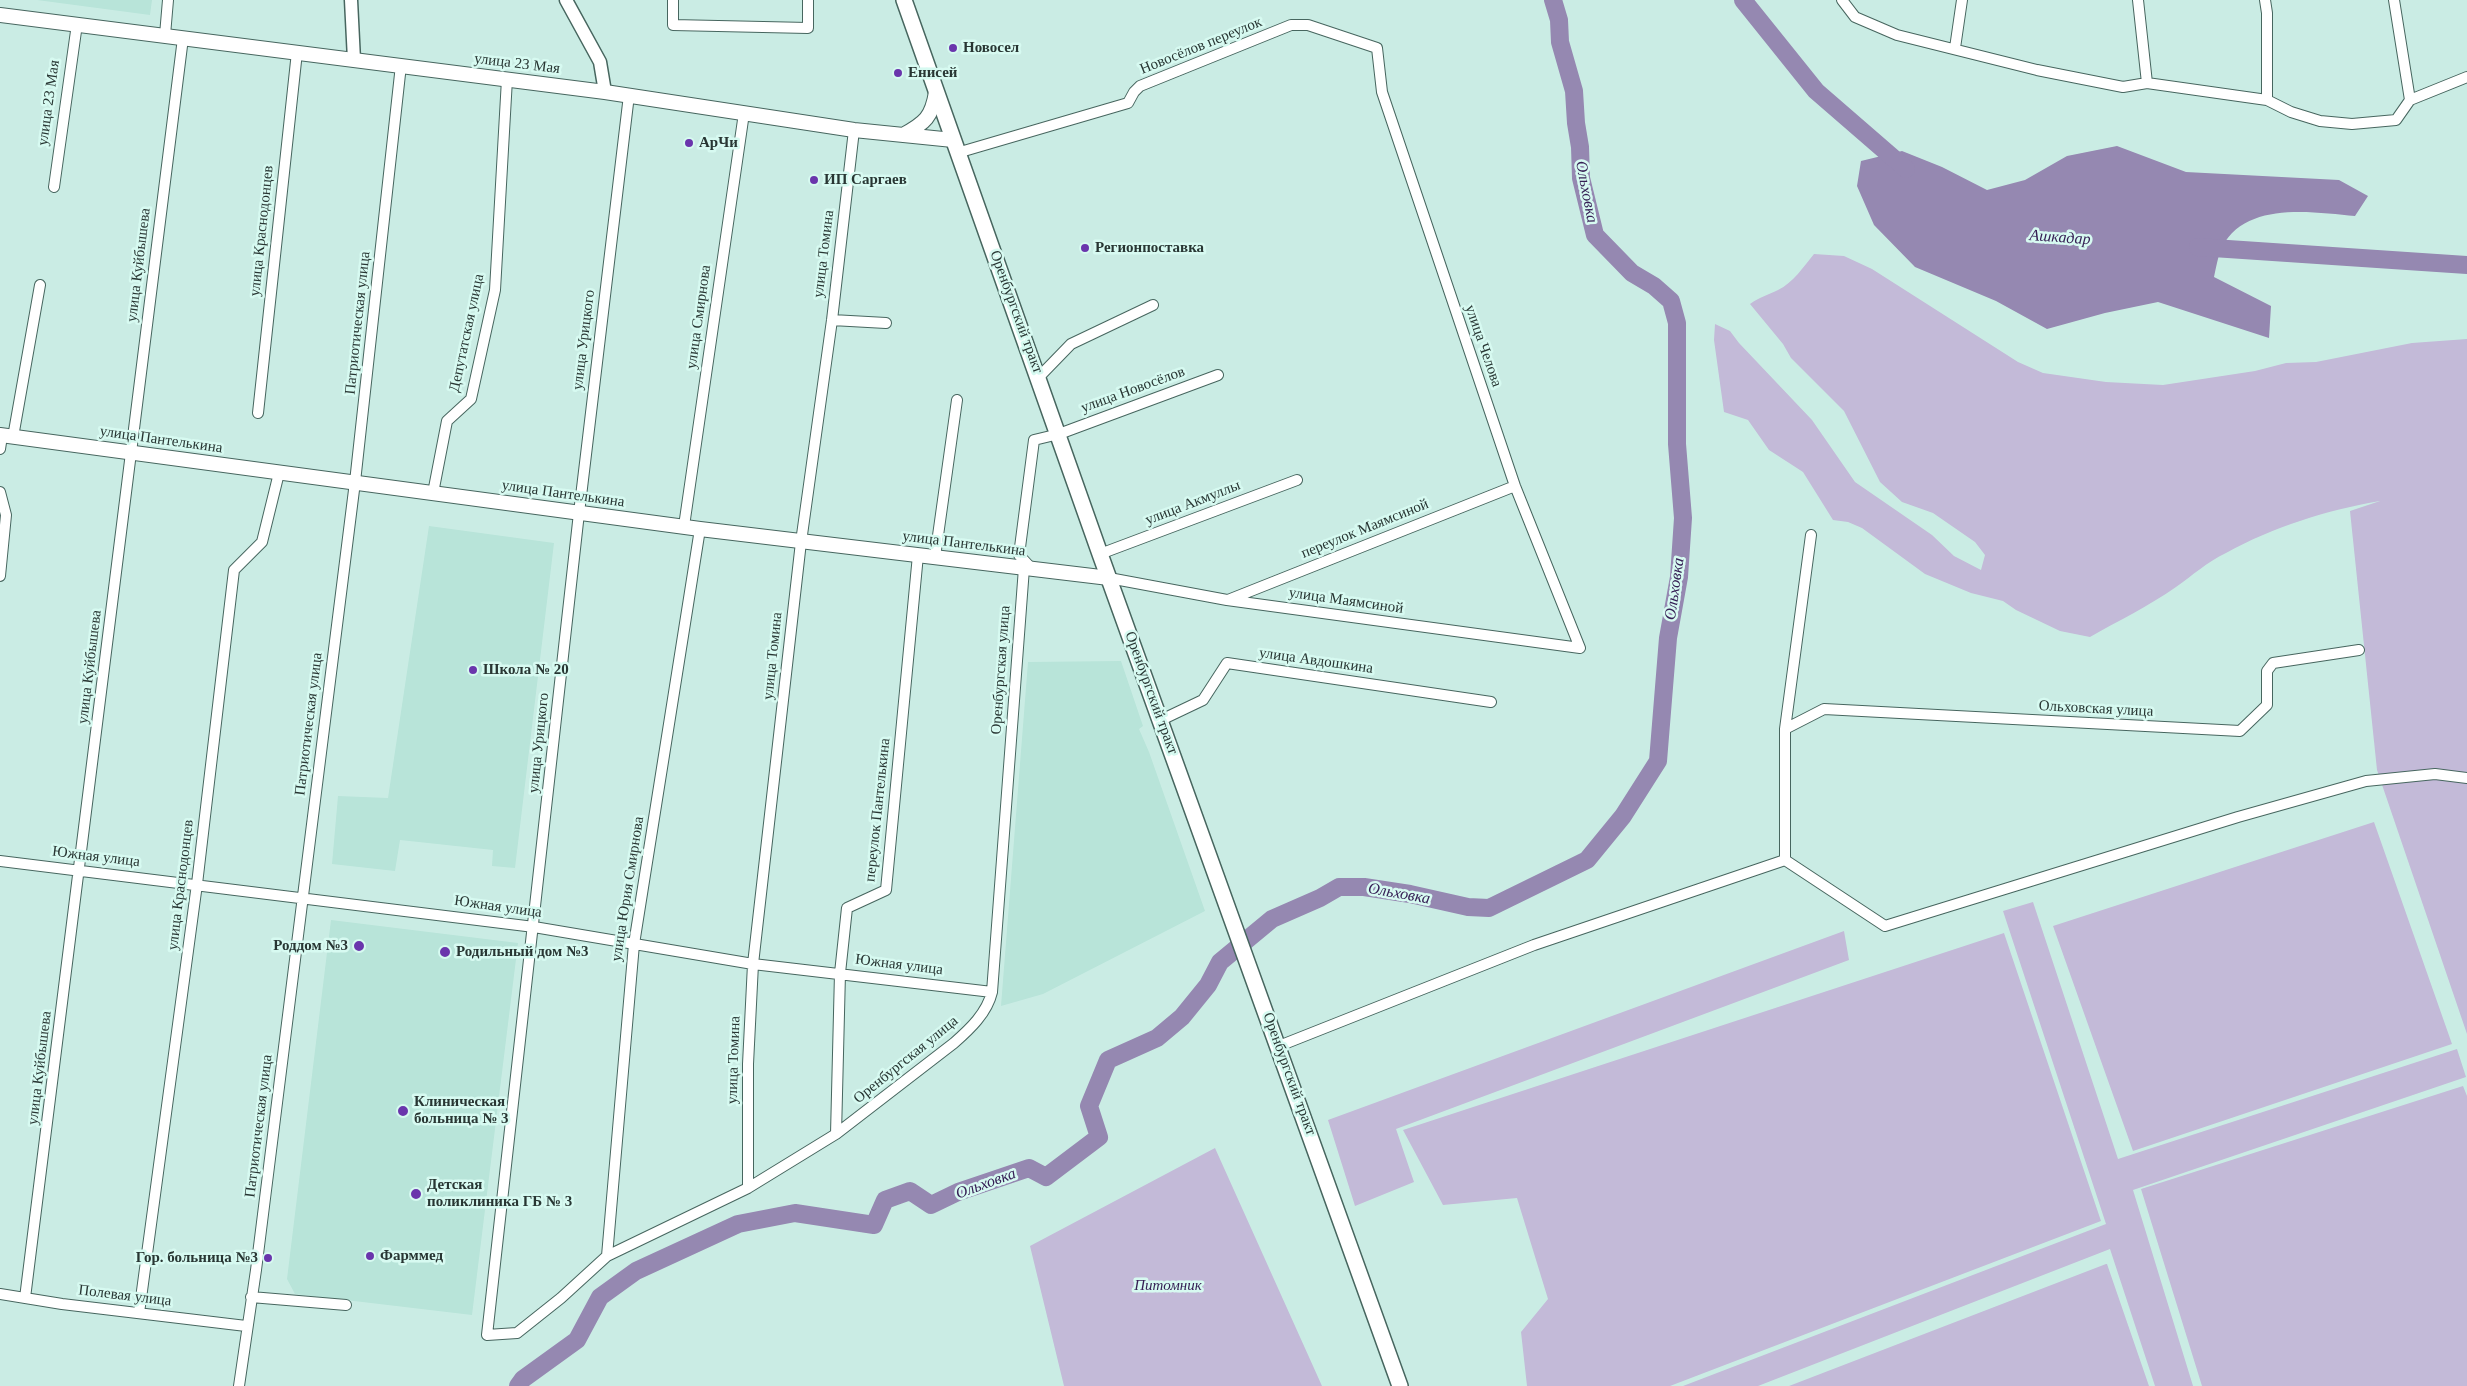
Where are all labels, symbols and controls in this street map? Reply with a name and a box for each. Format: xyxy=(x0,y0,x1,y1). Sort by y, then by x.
street label: Новосёлов переулок xyxy=(1137,13,1265,79)
place label: Новосел xyxy=(963,39,1019,57)
marker: Новосел xyxy=(947,42,959,54)
street label: улица 23 Мая xyxy=(473,50,561,78)
street label: улица 23 Мая xyxy=(34,59,64,147)
place label: Енисей xyxy=(908,64,957,82)
marker: Енисей xyxy=(892,67,904,79)
place label: АрЧи xyxy=(699,134,738,152)
marker: АрЧи xyxy=(683,137,695,149)
water label: Ольховка xyxy=(1571,159,1601,225)
street label: улица Краснодонцев xyxy=(246,165,278,297)
place label: ИП Саргаев xyxy=(824,171,907,189)
marker: ИП Саргаев xyxy=(808,174,820,186)
street label: улица Куйбышева xyxy=(123,207,155,323)
street label: улица Томина xyxy=(810,209,838,299)
water label: Ашкадар xyxy=(2029,226,2091,250)
place label: Регионпоставка xyxy=(1095,239,1204,257)
marker: Регионпоставка xyxy=(1079,242,1091,254)
street label: Оренбургский тракт xyxy=(985,248,1047,376)
street label: Патриотическая улица xyxy=(342,251,374,395)
street label: улица Смирнова xyxy=(683,264,715,370)
street label: Депутатская улица xyxy=(446,272,488,394)
street label: улица Урицкого xyxy=(569,289,599,391)
street label: улица Челова xyxy=(1461,303,1505,389)
street label: улица Новосёлов xyxy=(1079,363,1187,417)
street label: улица Пантелькина xyxy=(98,422,224,458)
street label: улица Пантелькина xyxy=(500,476,626,512)
street label: улица Акмуллы xyxy=(1143,477,1243,529)
street label: переулок Маямсиной xyxy=(1299,495,1431,563)
street label: улица Пантелькина xyxy=(901,528,1027,560)
water label: Ольховка xyxy=(1661,557,1689,621)
street label: улица Маямсиной xyxy=(1288,584,1404,618)
street label: Оренбургская улица xyxy=(988,605,1014,735)
street label: улица Куйбышева xyxy=(74,609,106,725)
street label: улица Томина xyxy=(759,611,787,701)
street label: Оренбургский тракт xyxy=(1120,629,1182,757)
street label: улица Авдошкина xyxy=(1258,644,1374,678)
street label: Патриотическая улица xyxy=(291,651,327,797)
place label: Школа № 20 xyxy=(483,661,569,679)
marker: Школа № 20 xyxy=(467,664,479,676)
street label: улица Урицкого xyxy=(525,692,553,794)
street label: Ольховская улица xyxy=(2038,697,2154,721)
street label: переулок Пантелькина xyxy=(862,737,894,883)
street label: улица Юрия Смирнова xyxy=(608,815,648,963)
street label: улица Краснодонцев xyxy=(164,819,198,951)
street label: Южная улица xyxy=(51,843,141,871)
water label: Ольховка xyxy=(1367,879,1431,909)
street label: Южная улица xyxy=(453,892,543,922)
place label: Роддом №3 xyxy=(273,937,348,955)
marker: Роддом №3 xyxy=(352,939,366,953)
place label: Родильный дом №3 xyxy=(456,943,589,961)
marker: Родильный дом №3 xyxy=(438,945,452,959)
street label: Южная улица xyxy=(854,951,944,979)
street label: улица Куйбышева xyxy=(24,1010,56,1126)
street label: Оренбургский тракт xyxy=(1258,1010,1320,1138)
street label: Оренбургская улица xyxy=(850,1012,962,1108)
street label: улица Томина xyxy=(723,1016,745,1104)
street label: Патриотическая улица xyxy=(241,1053,277,1199)
place label: Клиническая больница № 3 xyxy=(414,1093,508,1128)
marker: Клиническая больница № 3 xyxy=(396,1104,410,1118)
water label: Ольховка xyxy=(953,1164,1019,1204)
place label: Детская поликлиника ГБ № 3 xyxy=(427,1176,572,1211)
marker: Детская поликлиника ГБ № 3 xyxy=(409,1187,423,1201)
place label: Фарммед xyxy=(380,1247,443,1265)
place label: Гор. больница №3 xyxy=(136,1249,258,1267)
marker: Фарммед xyxy=(364,1250,376,1262)
marker: Гор. больница №3 xyxy=(262,1252,274,1264)
park label: Питомник xyxy=(1134,1277,1202,1295)
street label: Полевая улица xyxy=(77,1281,173,1311)

